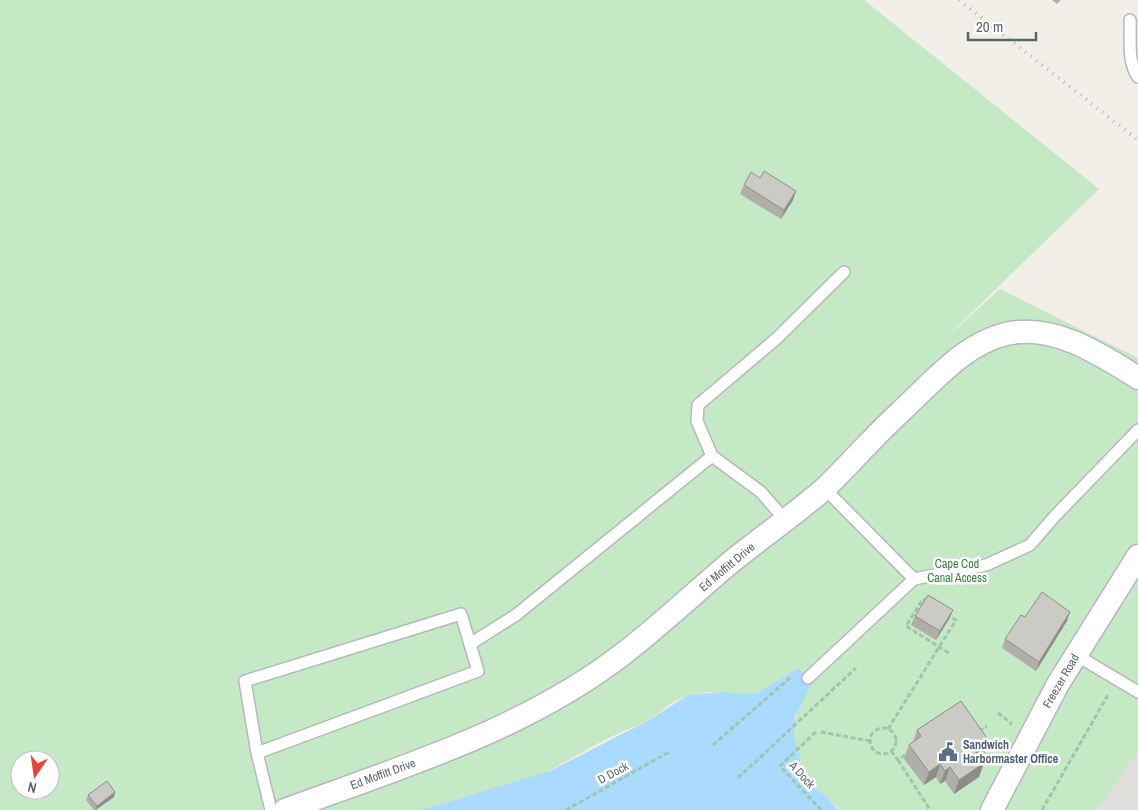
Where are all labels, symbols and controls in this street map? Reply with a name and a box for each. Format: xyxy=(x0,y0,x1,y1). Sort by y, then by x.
scale bar xyxy=(968,10,1036,42)
text: 20 m xyxy=(976,16,1003,37)
street label: Ed Moffitt Drive xyxy=(696,539,758,595)
park label: Cape Cod Canal Access xyxy=(927,556,987,586)
street label: Freezer Road xyxy=(1039,651,1083,711)
place label: Sandwich Harbormaster Office xyxy=(963,737,1059,767)
public building icon: Sandwich Harbormaster Office xyxy=(937,741,959,763)
north arrow xyxy=(10,750,60,800)
street label: Ed Moffitt Drive xyxy=(348,755,418,793)
street label: A Dock xyxy=(785,757,818,792)
street label: D Dock xyxy=(595,758,631,788)
text: N xyxy=(26,778,38,797)

